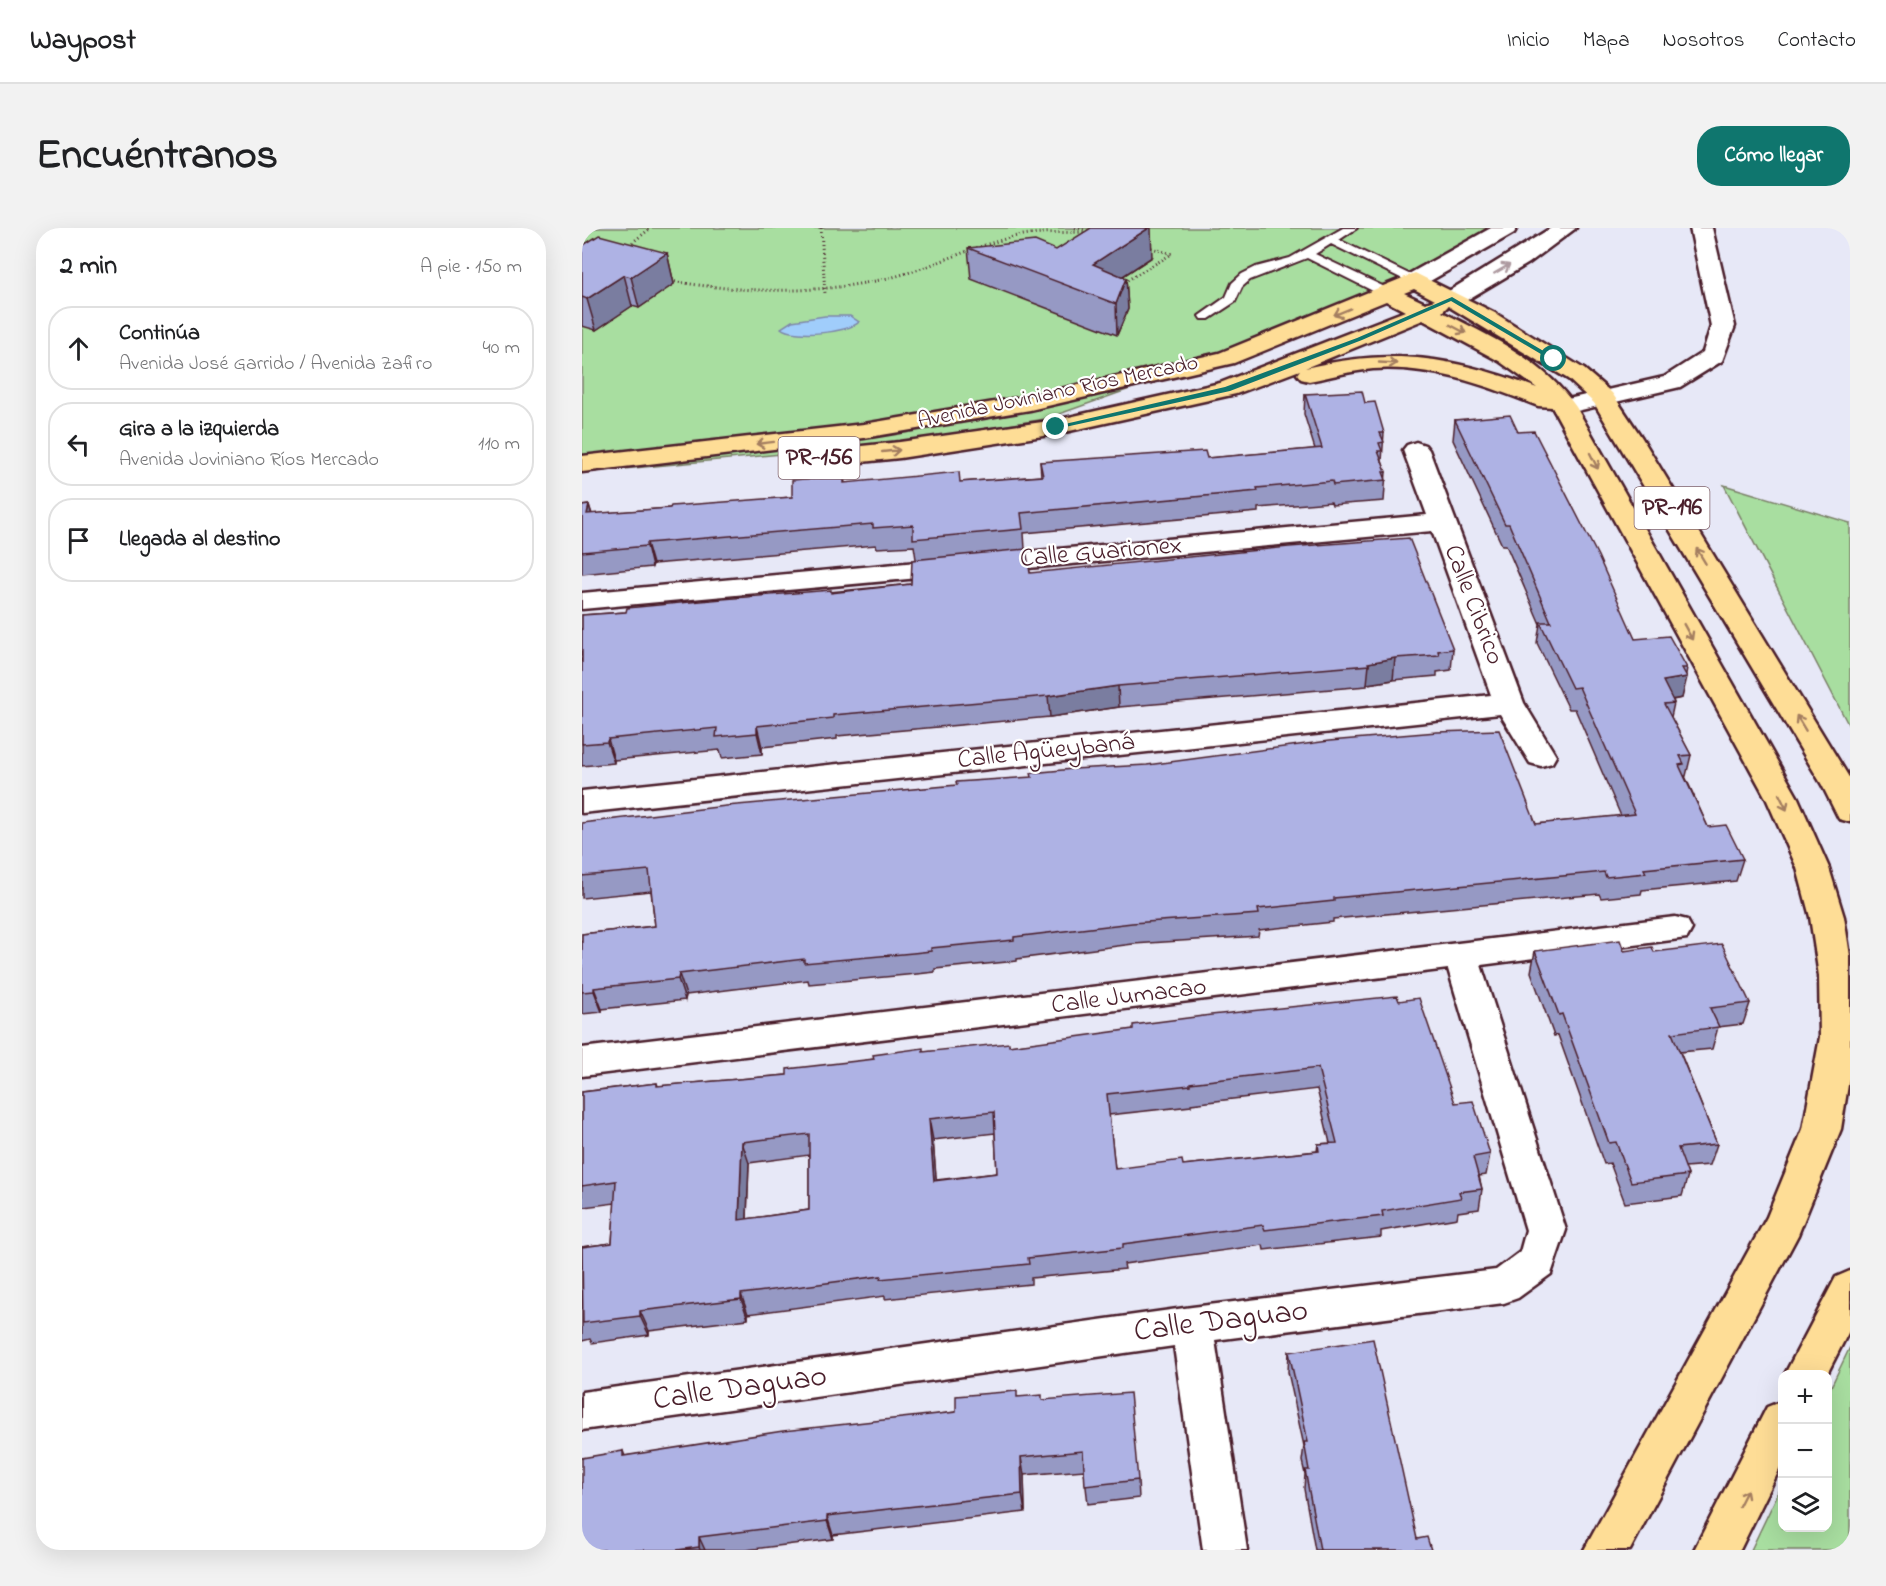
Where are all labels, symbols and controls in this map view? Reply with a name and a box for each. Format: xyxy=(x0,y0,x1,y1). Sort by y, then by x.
text: Waypost xyxy=(30,21,136,62)
text: Inicio xyxy=(1507,26,1550,56)
text: Mapa xyxy=(1583,26,1630,56)
text: Nosotros xyxy=(1663,26,1745,56)
text: Contacto xyxy=(1778,26,1856,56)
text: Encuéntranos xyxy=(36,126,278,187)
button: Cómo llegar xyxy=(1697,126,1850,186)
text: 2 min xyxy=(60,248,117,286)
text: A pie · 150 m xyxy=(420,253,522,282)
one-way arrow xyxy=(1493,263,1510,275)
one-way arrow xyxy=(1334,307,1352,319)
text: Continúa xyxy=(119,318,200,350)
one-way arrow xyxy=(1448,324,1466,335)
icon: ahead xyxy=(62,332,95,365)
text: 40 m xyxy=(483,334,520,363)
route start xyxy=(1540,345,1566,371)
street label: Avenida Joviniano Ríos Mercado xyxy=(915,348,1201,438)
text: Avenida José Garrido / Avenida Zafiro xyxy=(119,350,432,379)
one-way arrow xyxy=(1378,357,1398,368)
route end xyxy=(1042,413,1068,439)
text: Gira a la izquierda xyxy=(119,414,279,446)
icon: left xyxy=(62,428,95,461)
text: 110 m xyxy=(478,430,520,459)
one-way arrow xyxy=(755,437,775,448)
road number: PR-156 xyxy=(778,437,860,479)
one-way arrow xyxy=(881,445,900,456)
text: Avenida Joviniano Ríos Mercado xyxy=(119,446,379,475)
one-way arrow xyxy=(1588,452,1600,469)
road number: PR-196 xyxy=(1634,487,1710,529)
icon: arrive xyxy=(62,524,95,557)
text: Llegada al destino xyxy=(119,524,280,556)
street label: Calle Guarionex xyxy=(1018,527,1184,579)
street label: Calle Cibrico xyxy=(1433,540,1513,670)
one-way arrow xyxy=(1695,548,1707,565)
one-way arrow xyxy=(1683,622,1694,640)
one-way arrow xyxy=(1795,715,1807,732)
street label: Calle Agüeybaná xyxy=(956,724,1136,780)
one-way arrow xyxy=(1777,793,1789,810)
street label: Calle Jumacao xyxy=(1049,969,1209,1025)
street label: Calle Daguao xyxy=(1131,1288,1311,1356)
street label: Calle Daguao xyxy=(650,1354,830,1424)
map controls xyxy=(1778,1370,1832,1532)
button: + xyxy=(1778,1370,1832,1424)
button: − xyxy=(1778,1424,1832,1478)
button: layers xyxy=(1778,1478,1832,1532)
one-way arrow xyxy=(1737,1490,1749,1507)

